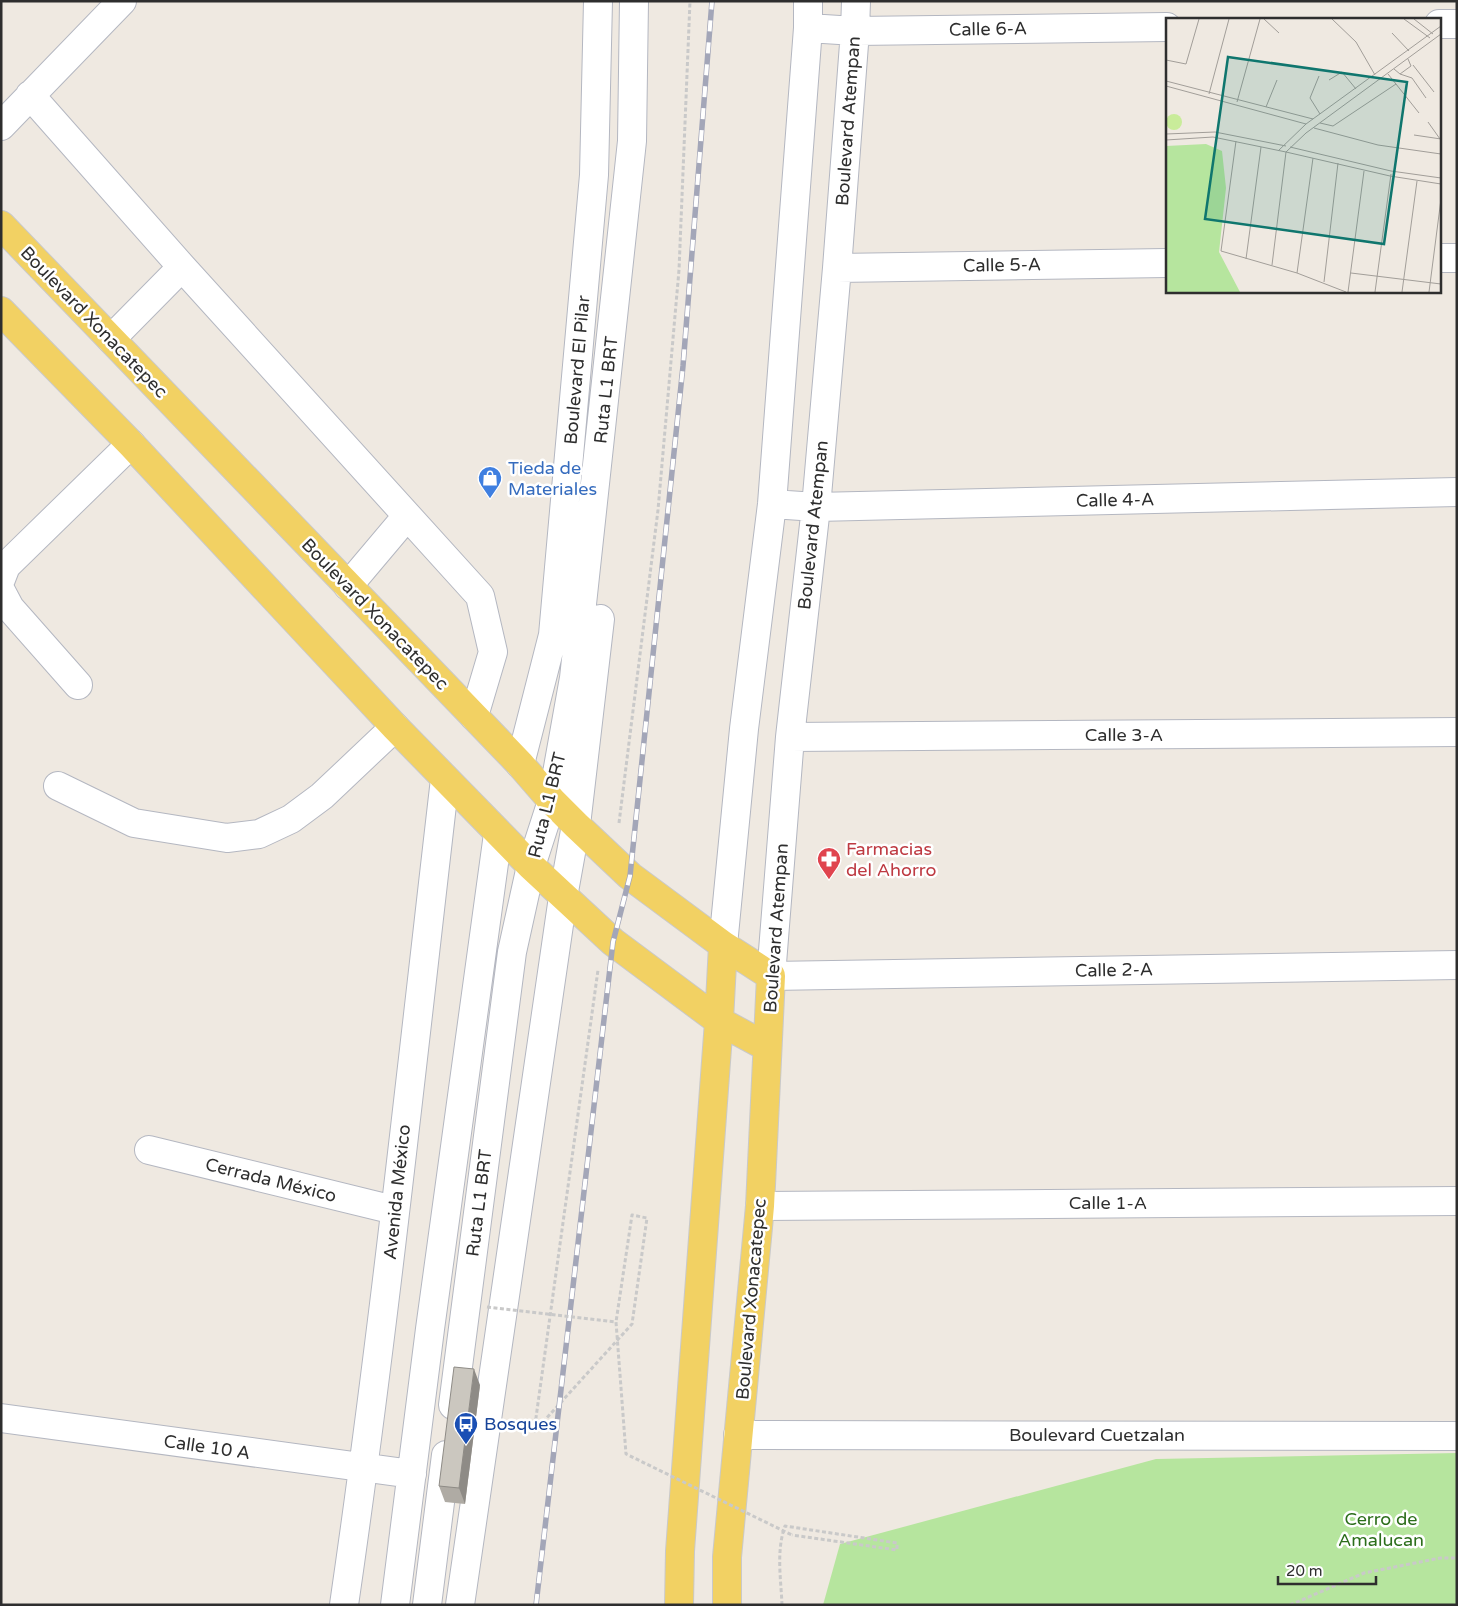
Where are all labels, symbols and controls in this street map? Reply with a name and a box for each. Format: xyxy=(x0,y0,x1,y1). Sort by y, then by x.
street label: Calle 6-A xyxy=(949,17,1027,41)
inset map xyxy=(1166,18,1440,292)
street label: Boulevard Atempan xyxy=(831,35,865,207)
street label: Boulevard Xonacatepec xyxy=(16,242,172,402)
street label: Calle 5-A xyxy=(963,253,1041,277)
street label: Boulevard El Pilar xyxy=(560,294,594,446)
street label: Ruta L1 BRT xyxy=(589,335,623,445)
street label: Boulevard Atempan xyxy=(793,439,833,611)
place label: Tieda de Materiales xyxy=(508,457,597,500)
shop icon: Tieda de Materiales xyxy=(477,465,503,499)
street label: Calle 4-A xyxy=(1076,488,1154,512)
street label: Boulevard Xonacatepec xyxy=(297,534,453,694)
street label: Calle 3-A xyxy=(1085,724,1163,746)
street label: Ruta L1 BRT xyxy=(523,750,571,860)
place label: Farmacias del Ahorro xyxy=(846,838,936,881)
street label: Boulevard Atempan xyxy=(759,842,793,1014)
pharmacy icon: Farmacias del Ahorro xyxy=(816,846,842,880)
street label: Calle 2-A xyxy=(1075,958,1153,982)
street label: Avenida México xyxy=(379,1123,415,1261)
street label: Ruta L1 BRT xyxy=(461,1148,497,1258)
street label: Cerrada México xyxy=(203,1153,339,1207)
street label: Calle 1-A xyxy=(1069,1192,1147,1214)
street label: Boulevard Xonacatepec xyxy=(731,1197,771,1401)
bus stop icon: Bosques xyxy=(453,1411,479,1445)
place label: Bosques xyxy=(484,1413,557,1435)
street label: Boulevard Cuetzalan xyxy=(1009,1424,1185,1446)
street label: Calle 10 A xyxy=(162,1430,252,1464)
park label: Cerro de Amalucan xyxy=(1338,1508,1424,1551)
scale bar xyxy=(1278,1554,1376,1586)
text: 20 m xyxy=(1286,1562,1323,1580)

